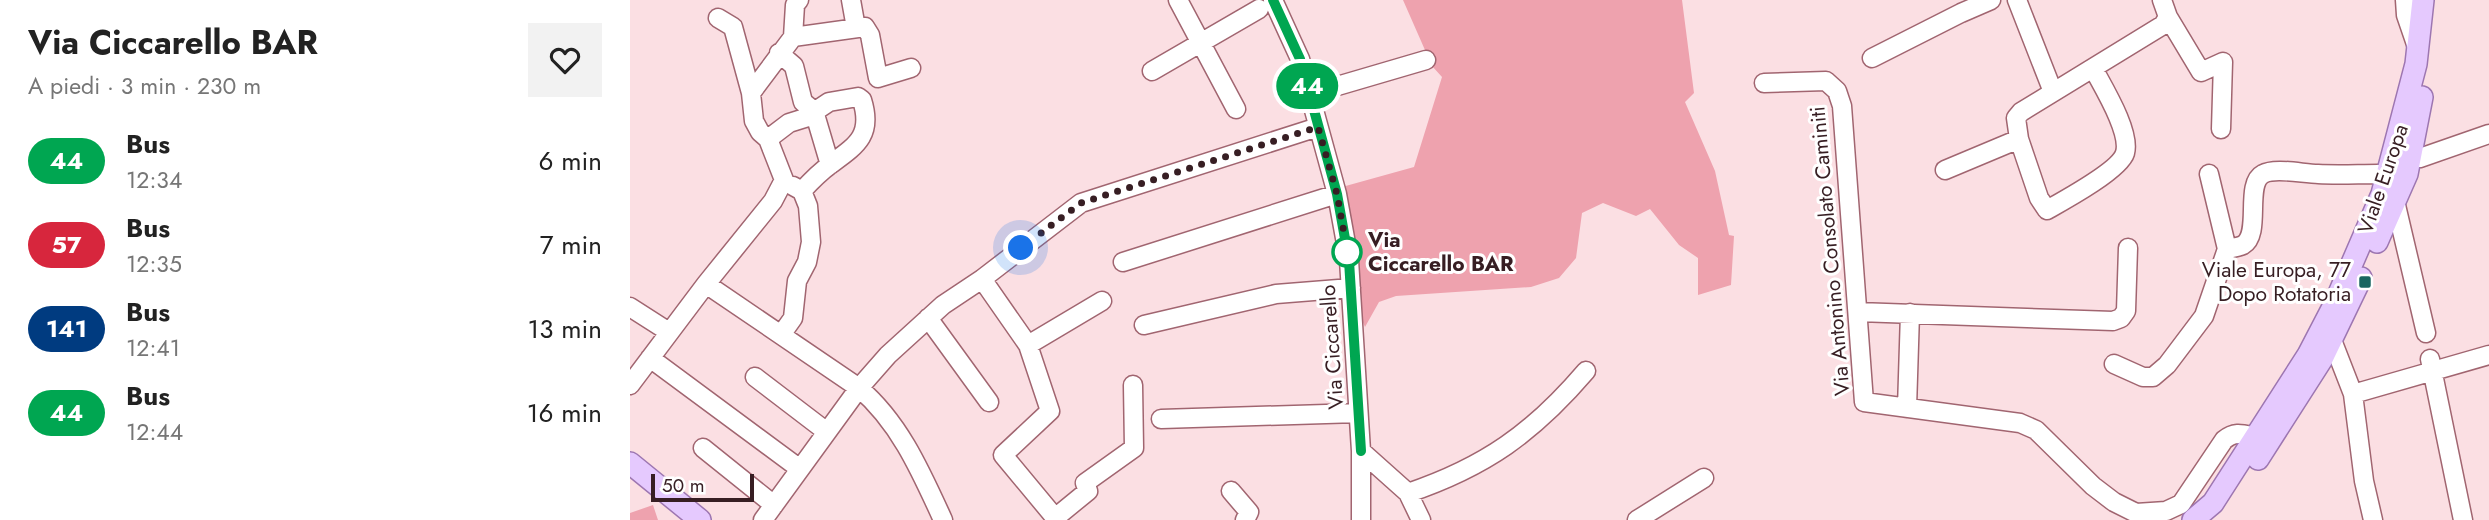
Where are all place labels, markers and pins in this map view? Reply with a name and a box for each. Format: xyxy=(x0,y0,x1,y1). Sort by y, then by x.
place label: Via Ciccarello BAR xyxy=(1367,225,1514,279)
marker: Via Ciccarello BAR xyxy=(1332,237,1362,267)
place label: Viale Europa, 77 Dopo Rotatoria xyxy=(2202,255,2351,309)
marker: Viale Europa, 77 Dopo Rotatoria xyxy=(2357,274,2373,290)

